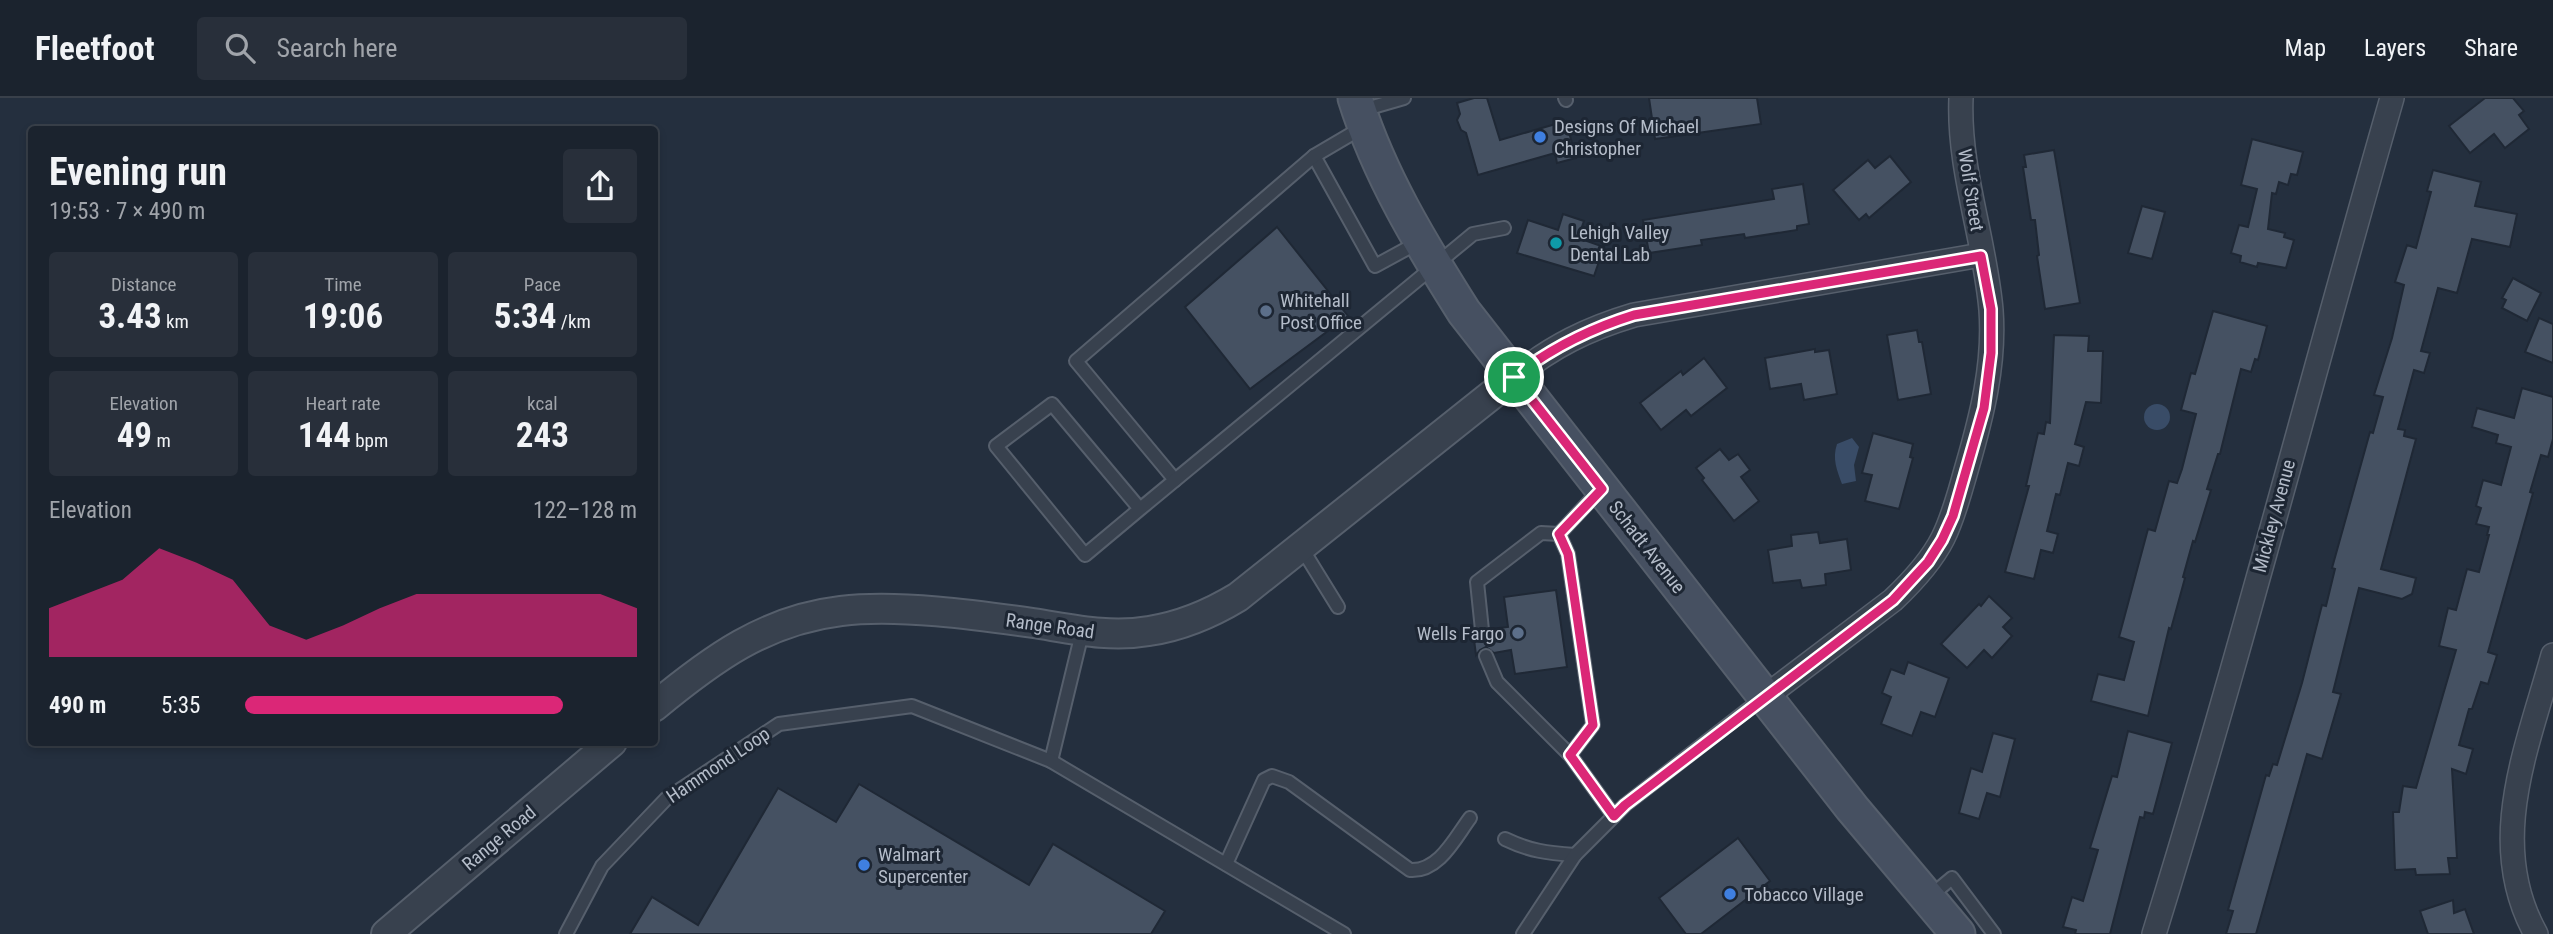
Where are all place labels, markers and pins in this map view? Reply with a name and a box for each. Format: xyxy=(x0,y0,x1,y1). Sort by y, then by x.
place label: Designs Of Michael Christopher xyxy=(1554,115,1699,160)
marker: Designs Of Michael Christopher xyxy=(1532,129,1548,145)
place label: Lehigh Valley Dental Lab xyxy=(1570,221,1669,266)
marker: Lehigh Valley Dental Lab xyxy=(1548,235,1564,251)
place label: Whitehall Post Office xyxy=(1280,289,1362,334)
marker: Whitehall Post Office xyxy=(1258,303,1274,319)
pin xyxy=(1484,347,1544,407)
place label: Wells Fargo xyxy=(1417,622,1504,645)
marker: Wells Fargo xyxy=(1510,625,1526,641)
place label: Walmart Supercenter xyxy=(878,843,968,888)
marker: Walmart Supercenter xyxy=(856,857,872,873)
place label: Tobacco Village xyxy=(1744,883,1864,906)
marker: Tobacco Village xyxy=(1722,886,1738,902)

